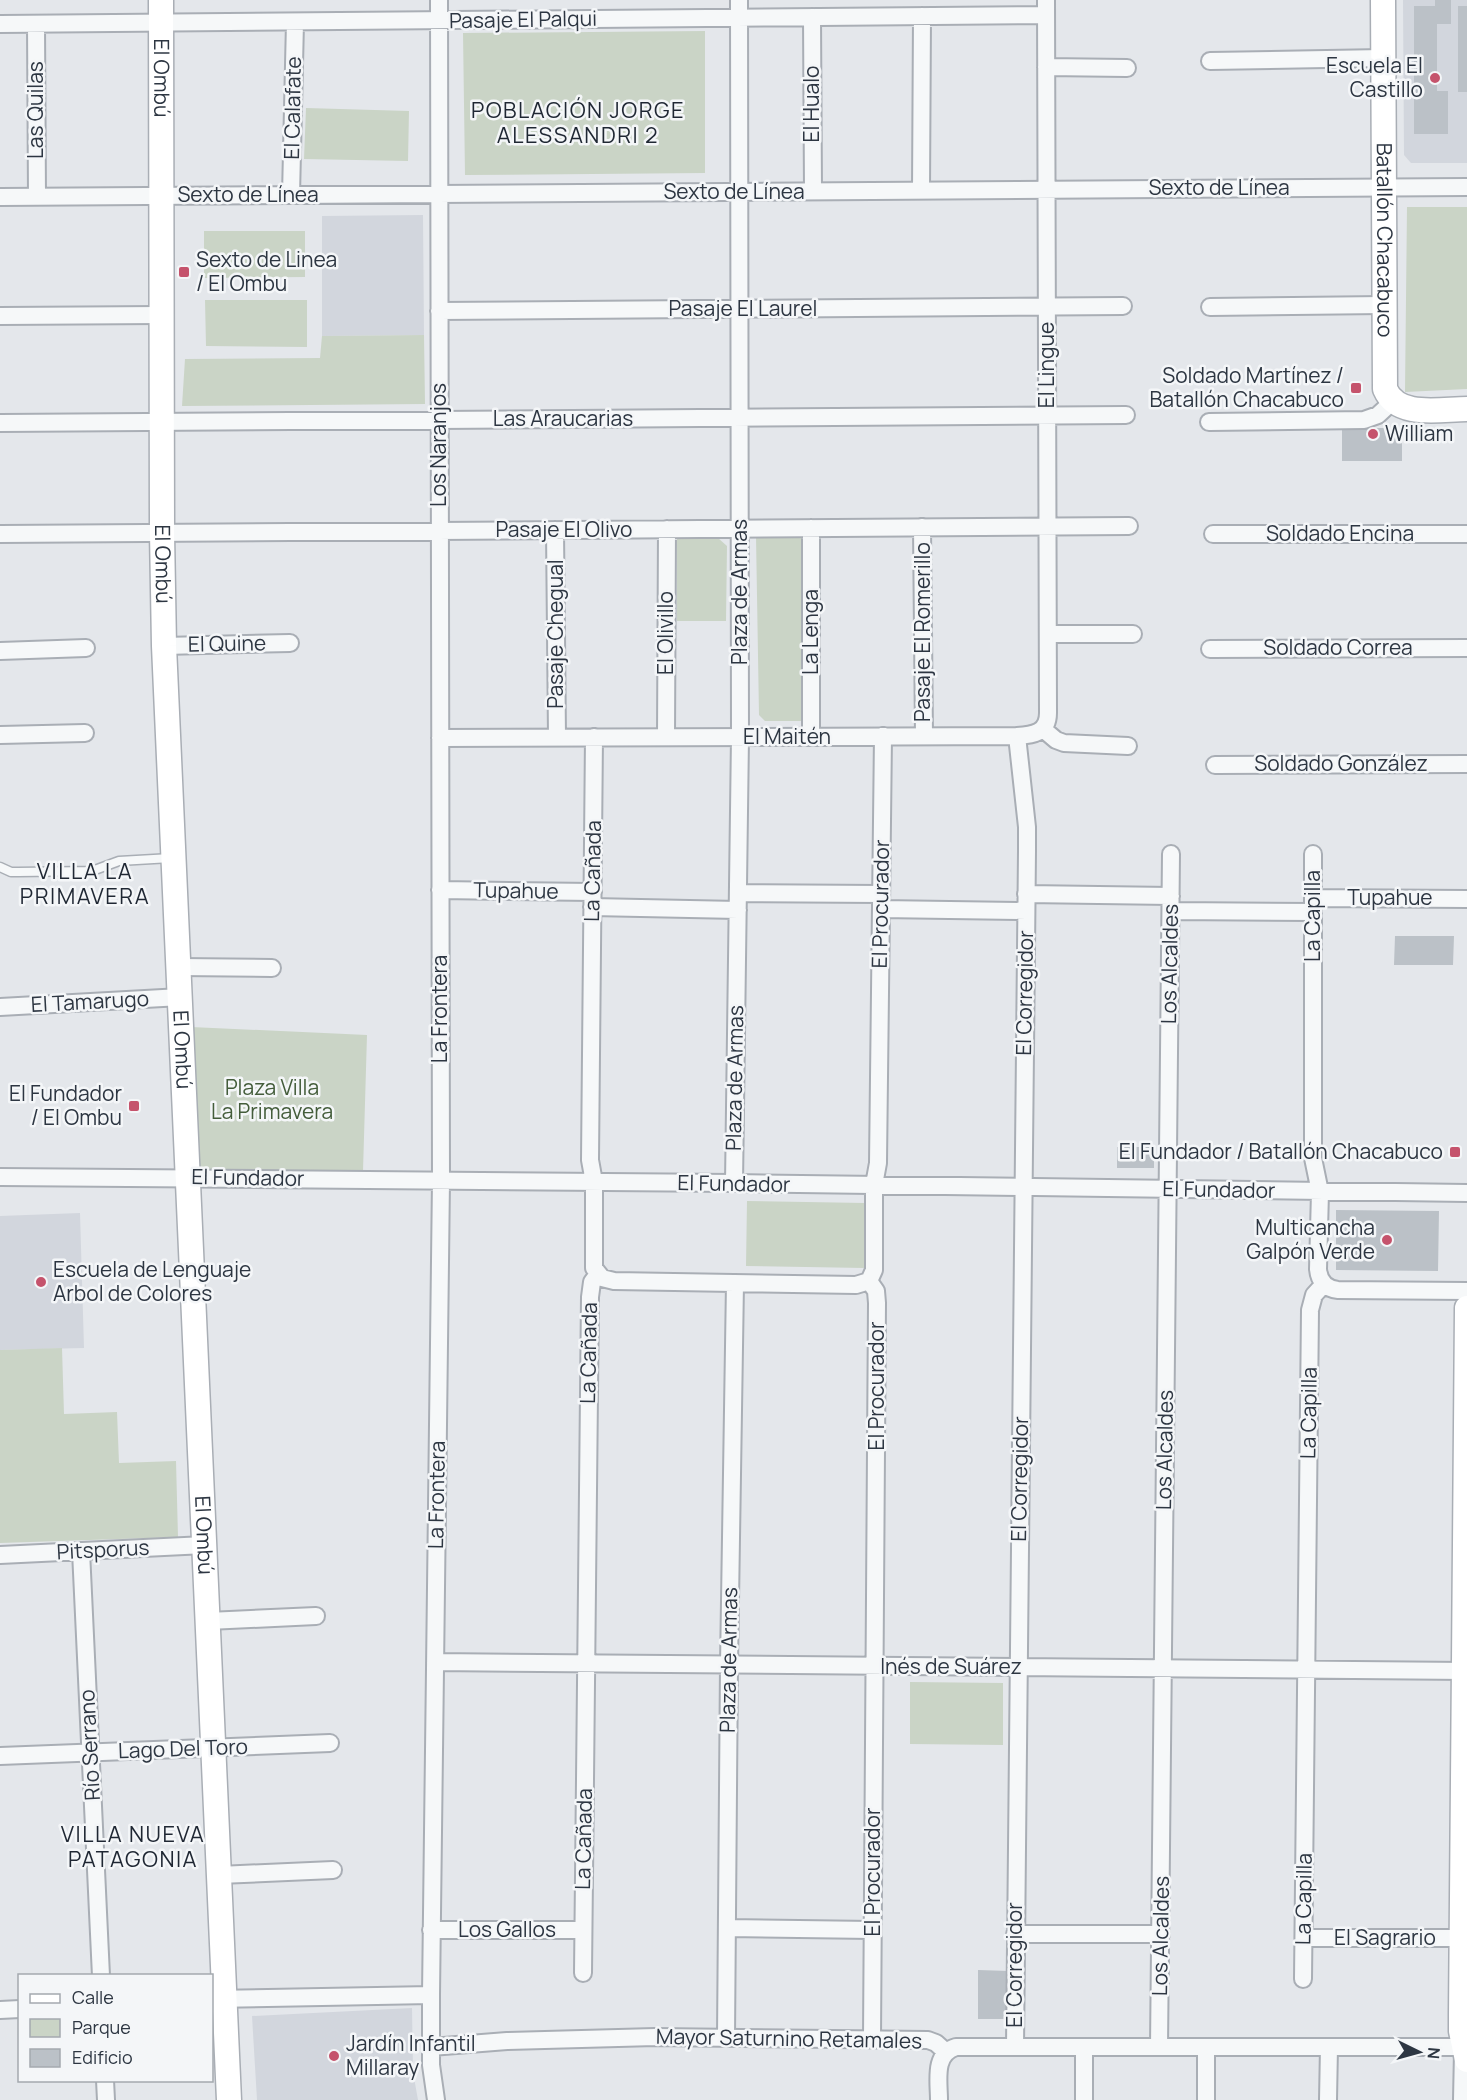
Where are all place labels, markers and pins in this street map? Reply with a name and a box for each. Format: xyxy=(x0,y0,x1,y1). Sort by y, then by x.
place label: Escuela El Castillo xyxy=(1326,51,1423,103)
marker: Escuela El Castillo xyxy=(1428,71,1442,85)
place label: Sexto de Linea / El Ombu xyxy=(196,245,337,297)
marker: Sexto de Linea / El Ombu xyxy=(177,265,191,279)
place label: Soldado Martínez / Batallón Chacabuco xyxy=(1149,361,1344,413)
marker: Soldado Martínez / Batallón Chacabuco xyxy=(1349,381,1363,395)
place label: William xyxy=(1385,419,1453,447)
marker: William xyxy=(1366,427,1380,441)
place label: El Fundador / El Ombu xyxy=(9,1079,122,1131)
marker: El Fundador / El Ombu xyxy=(127,1099,141,1113)
place label: El Fundador / Batallón Chacabuco xyxy=(1119,1137,1443,1165)
marker: El Fundador / Batallón Chacabuco xyxy=(1448,1145,1462,1159)
place label: Multicancha Galpón Verde xyxy=(1246,1213,1375,1265)
marker: Multicancha Galpón Verde xyxy=(1380,1233,1394,1247)
place label: Escuela de Lenguaje Arbol de Colores xyxy=(53,1255,251,1307)
marker: Escuela de Lenguaje Arbol de Colores xyxy=(34,1275,48,1289)
place label: Jardín Infantil Millaray xyxy=(346,2029,476,2081)
marker: Jardín Infantil Millaray xyxy=(327,2049,341,2063)

